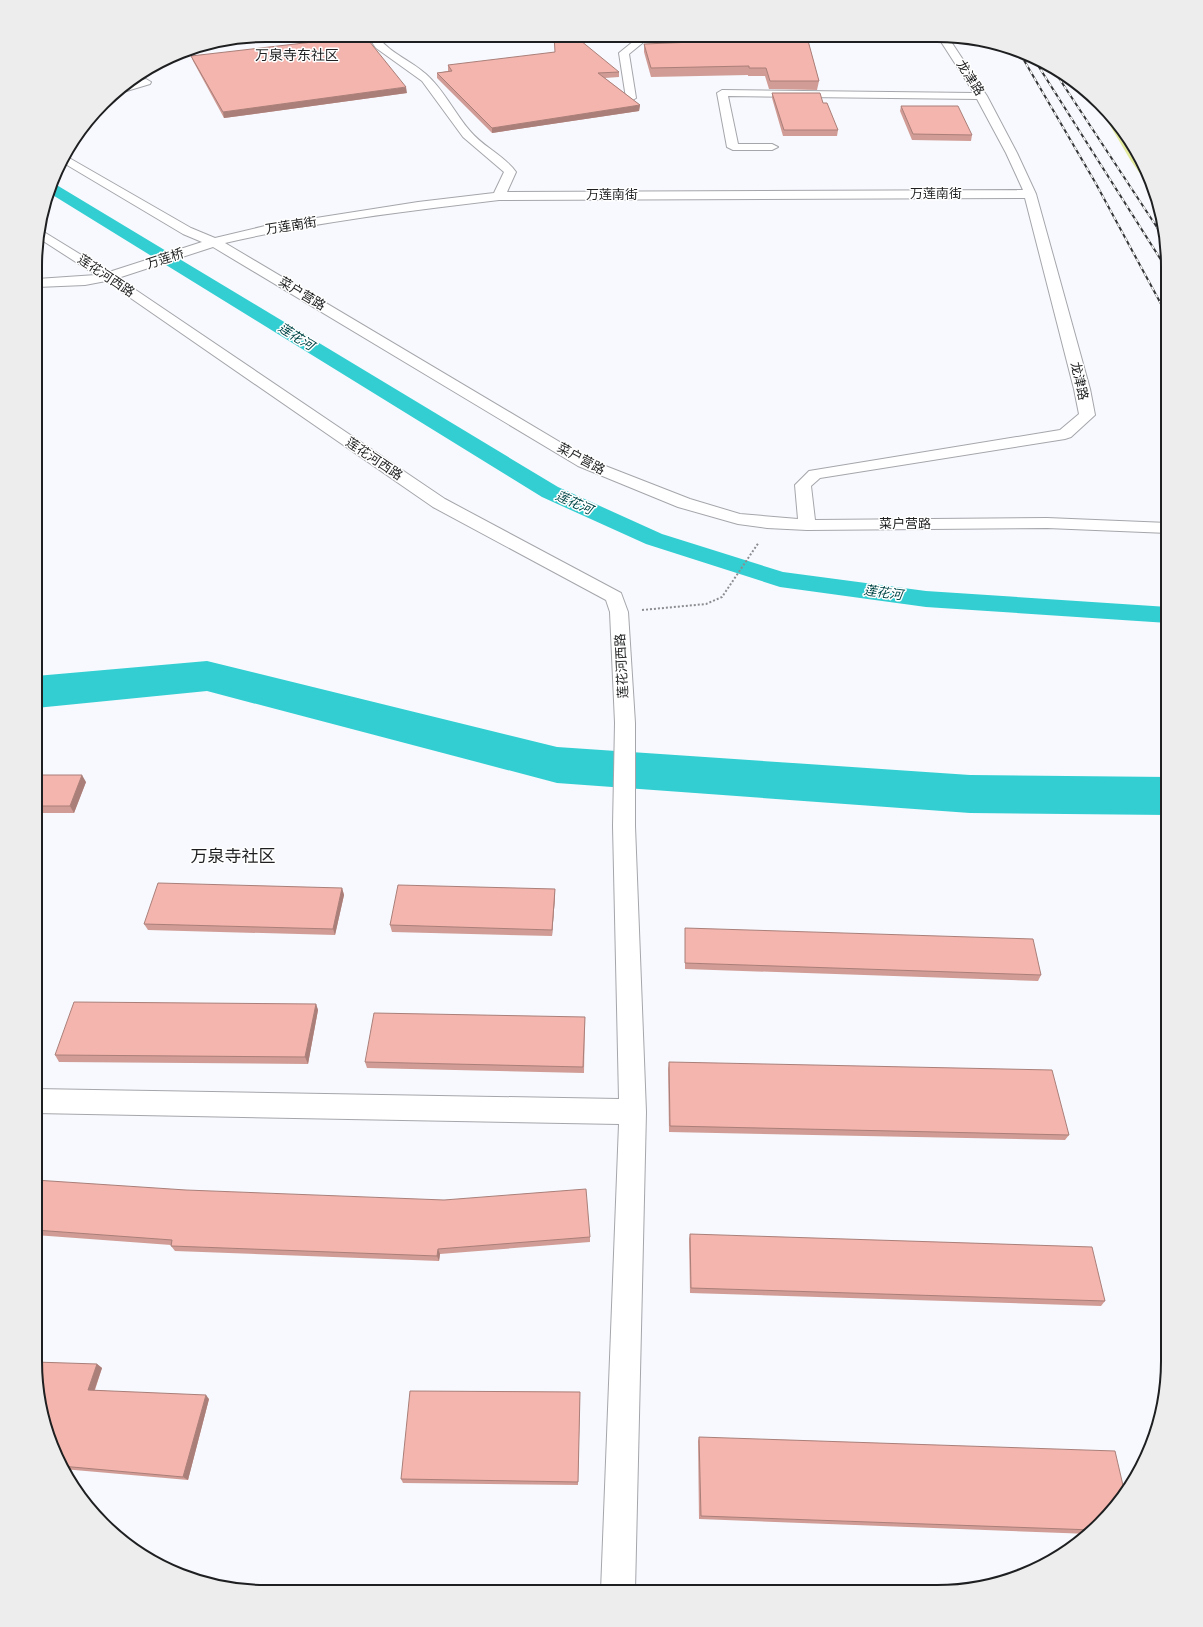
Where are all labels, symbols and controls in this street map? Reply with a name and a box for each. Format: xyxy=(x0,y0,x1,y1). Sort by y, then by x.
district label: 万泉寺东社区 xyxy=(255,47,339,64)
street label: 龙津路 xyxy=(953,57,987,99)
street label: 万莲南街 xyxy=(910,186,962,202)
street label: 万莲南街 xyxy=(586,187,638,203)
street label: 万莲南街 xyxy=(264,214,318,238)
street label: 万莲桥 xyxy=(144,245,186,273)
street label: 莲花河西路 xyxy=(75,251,137,301)
street label: 菜户营路 xyxy=(276,274,328,314)
water label: 莲花河 xyxy=(275,320,319,356)
street label: 龙津路 xyxy=(1067,360,1091,402)
street label: 莲花河西路 xyxy=(343,434,405,484)
street label: 菜户营路 xyxy=(554,440,608,478)
water label: 莲花河 xyxy=(553,488,598,519)
street label: 菜户营路 xyxy=(879,516,931,532)
water label: 莲花河 xyxy=(863,582,906,604)
street label: 莲花河西路 xyxy=(612,633,632,699)
district label: 万泉寺社区 xyxy=(191,846,276,867)

